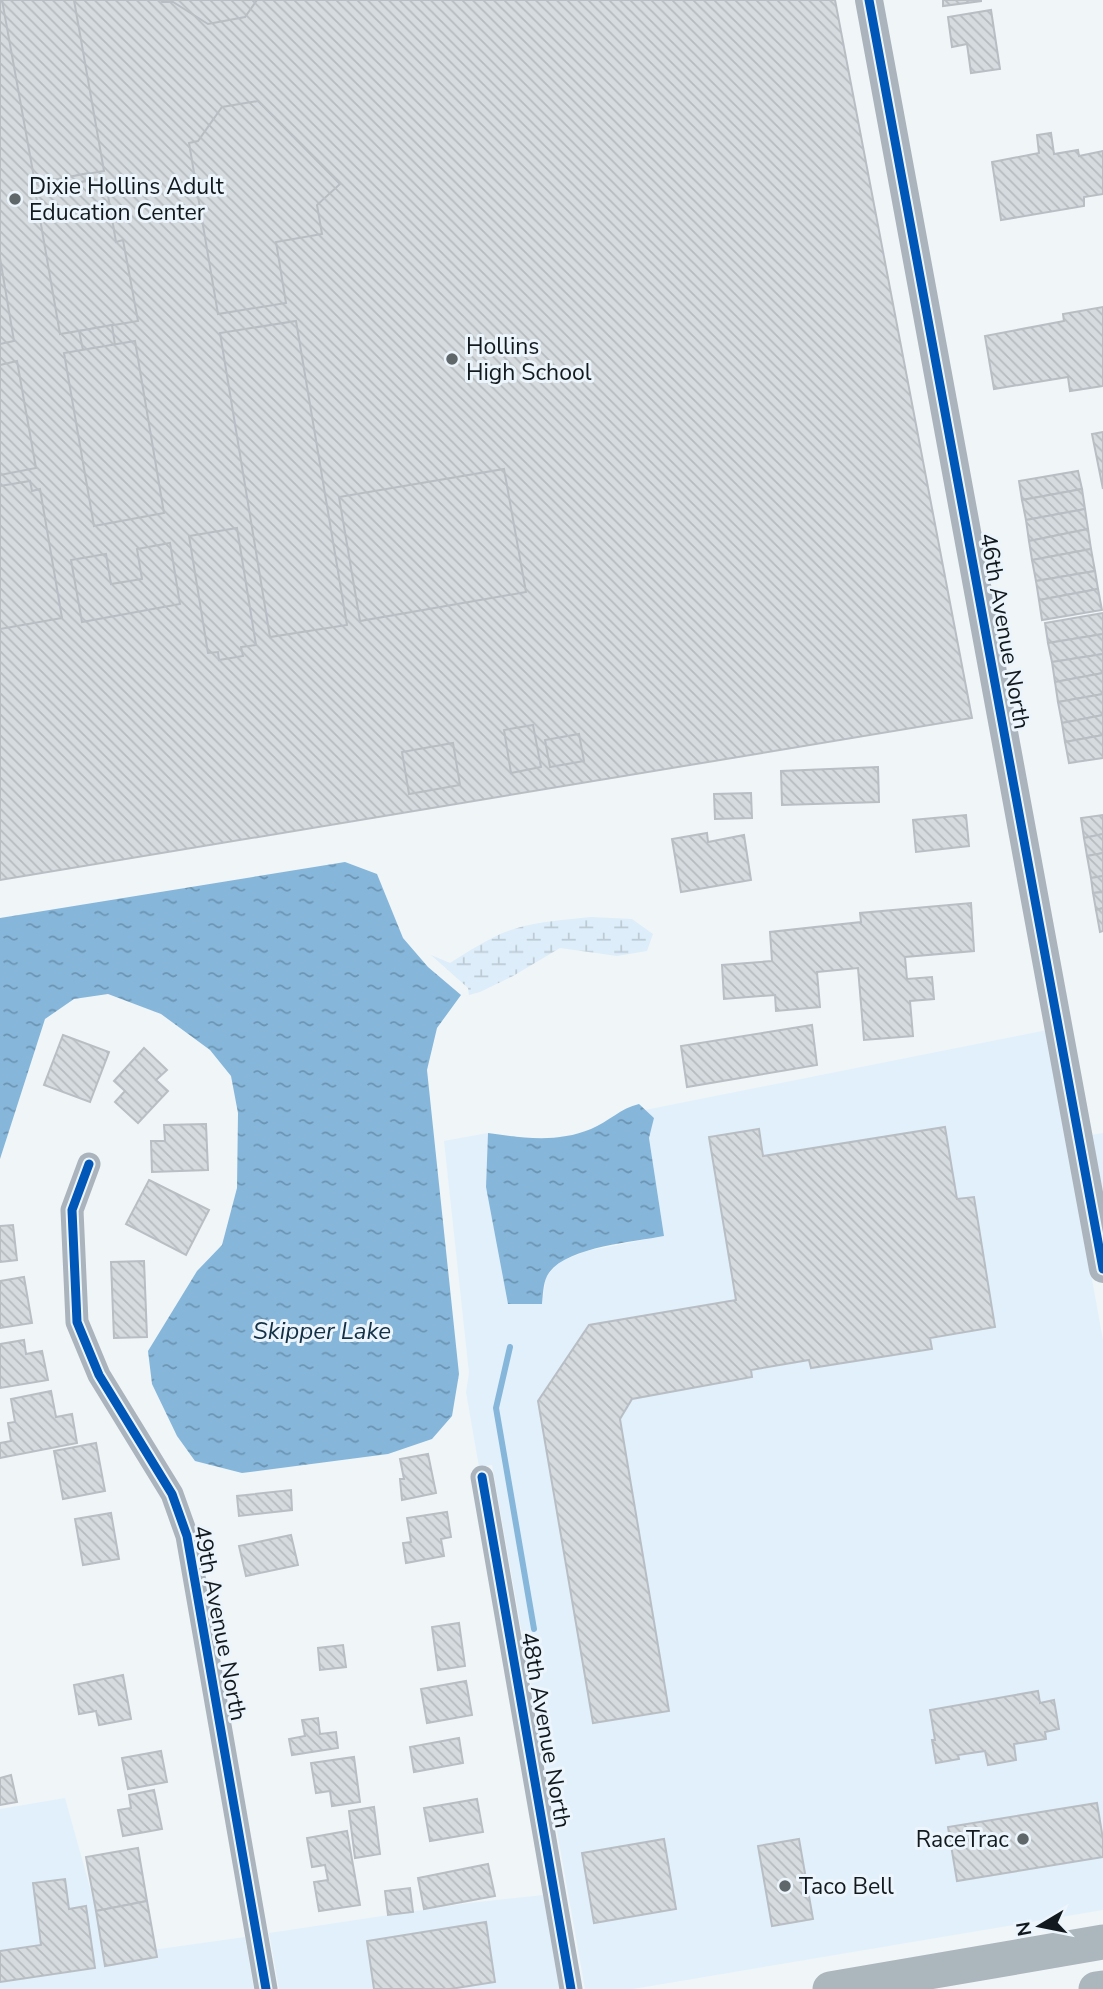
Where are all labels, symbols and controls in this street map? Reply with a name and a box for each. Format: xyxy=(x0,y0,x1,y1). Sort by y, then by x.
place label: Dixie Hollins Adult Education Center xyxy=(29,171,225,228)
marker: Dixie Hollins Adult Education Center xyxy=(7,191,23,207)
place label: Hollins High School xyxy=(466,331,592,388)
marker: Hollins High School xyxy=(444,351,460,367)
street label: 46th Avenue North xyxy=(972,531,1038,731)
water label: Skipper Lake xyxy=(253,1315,391,1347)
street label: 49th Avenue North xyxy=(186,1523,254,1723)
street label: 48th Avenue North xyxy=(513,1630,579,1830)
place label: RaceTrac xyxy=(916,1824,1009,1855)
marker: RaceTrac xyxy=(1015,1831,1031,1847)
place label: Taco Bell xyxy=(799,1871,894,1902)
marker: Taco Bell xyxy=(777,1878,793,1894)
north arrow xyxy=(1005,1891,1075,1961)
text: N xyxy=(1010,1920,1038,1938)

